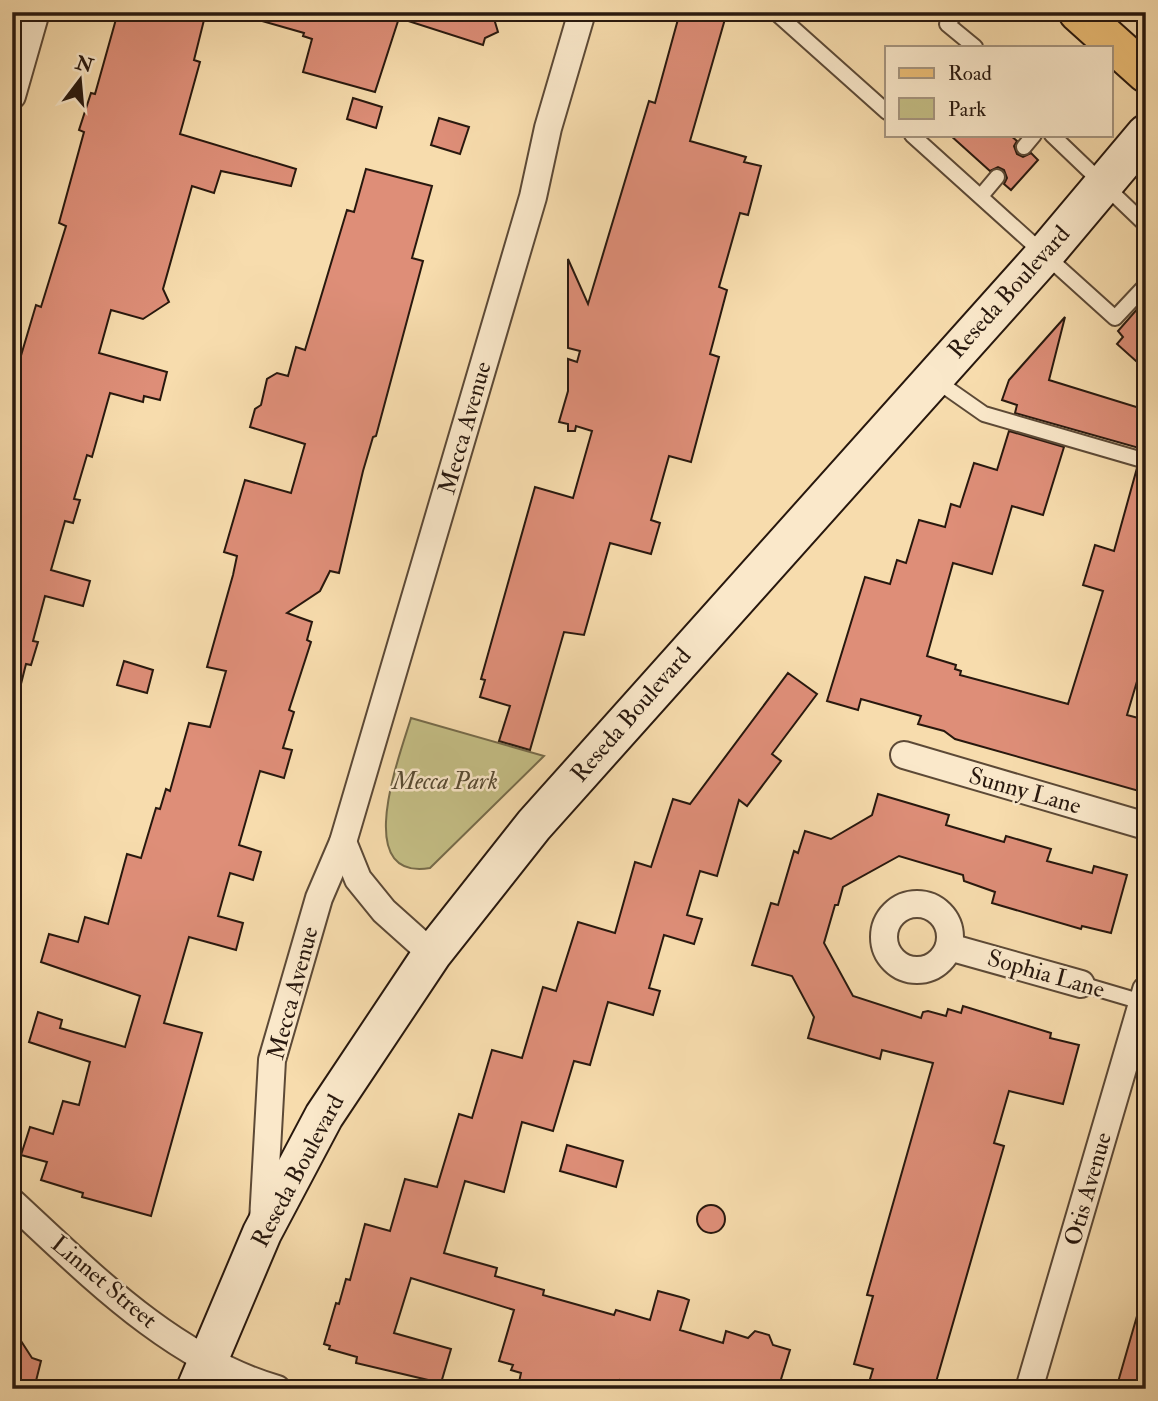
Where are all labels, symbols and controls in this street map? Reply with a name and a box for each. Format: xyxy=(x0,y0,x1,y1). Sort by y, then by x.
north arrow xyxy=(46,46,116,116)
legend xyxy=(885,46,1112,136)
text: N xyxy=(72,50,97,79)
text: Road xyxy=(948,60,993,87)
text: Park xyxy=(948,96,986,123)
street label: Reseda Boulevard xyxy=(941,219,1077,365)
street label: Mecca Avenue xyxy=(431,358,499,498)
street label: Reseda Boulevard xyxy=(564,641,698,789)
street label: Sunny Lane xyxy=(965,760,1085,822)
park label: Mecca Park xyxy=(390,766,498,797)
street label: Mecca Avenue xyxy=(260,923,326,1063)
street label: Sophia Lane xyxy=(984,942,1108,1006)
street label: Reseda Boulevard xyxy=(245,1089,351,1253)
street label: Otis Avenue xyxy=(1057,1129,1119,1249)
street label: Linnet Street xyxy=(45,1229,164,1336)

